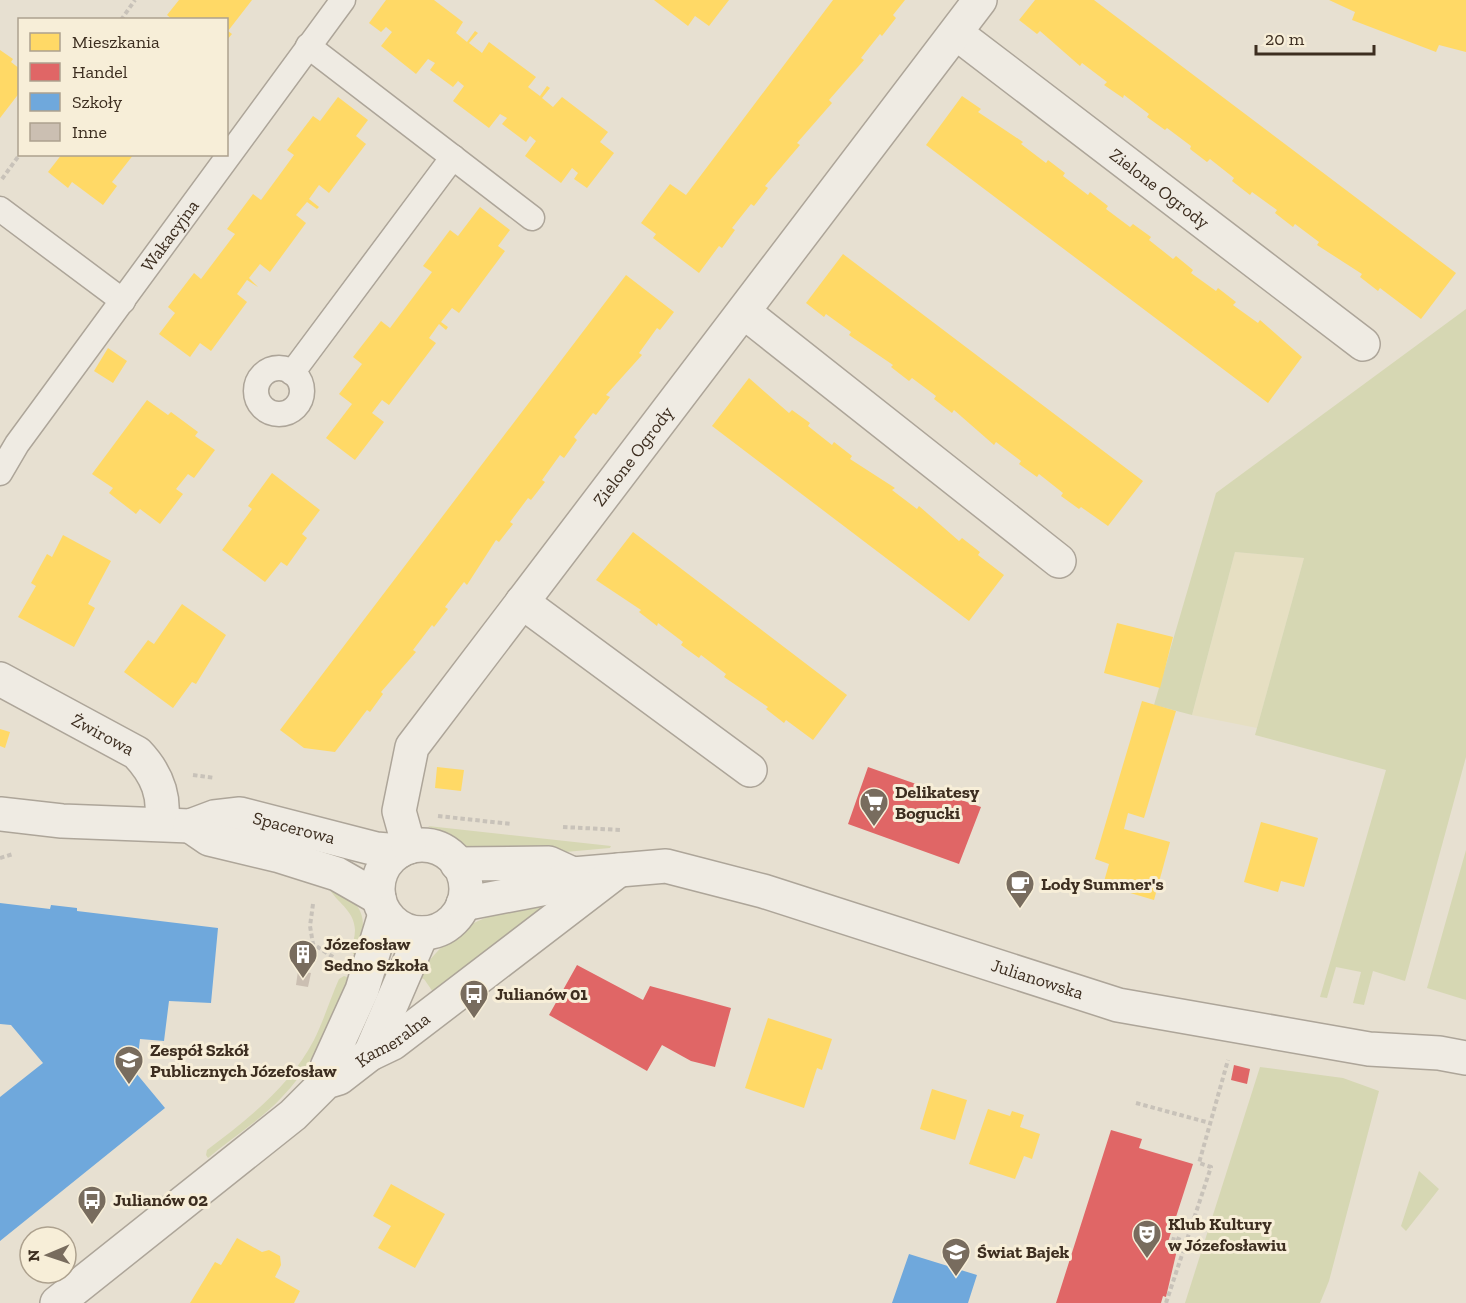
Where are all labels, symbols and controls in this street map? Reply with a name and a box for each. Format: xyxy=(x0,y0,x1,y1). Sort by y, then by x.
legend xyxy=(18,18,228,156)
scale bar xyxy=(1256,18,1374,56)
text: 20 m xyxy=(1265,28,1305,50)
text: Mieszkania xyxy=(72,31,160,53)
text: Handel xyxy=(72,61,128,83)
text: Szkoły xyxy=(72,91,123,113)
text: Inne xyxy=(72,121,107,143)
street label: Zielone Ogrody xyxy=(1105,143,1214,234)
street label: Wakacyjna xyxy=(136,195,204,276)
street label: Zielone Ogrody xyxy=(588,401,679,510)
street label: Żwirowa xyxy=(68,709,138,761)
place label: Delikatesy Bogucki xyxy=(895,781,980,824)
supermarket icon: Delikatesy Bogucki xyxy=(858,786,890,828)
street label: Spacerowa xyxy=(250,807,338,849)
cafe icon: Lody Summer's xyxy=(1004,868,1036,910)
place label: Lody Summer's xyxy=(1041,873,1164,895)
place label: Józefosław Sedno Szkoła xyxy=(324,933,429,976)
building icon: Józefosław Sedno Szkoła xyxy=(287,938,319,980)
street label: Julianowska xyxy=(989,954,1086,1004)
bus stop icon: Julianów 01 xyxy=(458,978,490,1020)
place label: Julianów 01 xyxy=(495,983,588,1005)
street label: Kameralna xyxy=(351,1008,434,1072)
place label: Zespół Szkół Publicznych Józefosław xyxy=(150,1039,337,1082)
school or university icon: Zespół Szkół Publicznych Józefosław xyxy=(113,1044,145,1086)
bus stop icon: Julianów 02 xyxy=(76,1184,108,1226)
place label: Julianów 02 xyxy=(113,1189,208,1211)
place label: Klub Kultury w Józefosławiu xyxy=(1168,1213,1287,1256)
theatre icon: Klub Kultury w Józefosławiu xyxy=(1131,1218,1163,1260)
north arrow xyxy=(18,1225,78,1285)
school or university icon: Świat Bajek xyxy=(940,1236,972,1278)
place label: Świat Bajek xyxy=(977,1241,1069,1263)
text: N xyxy=(24,1249,43,1262)

